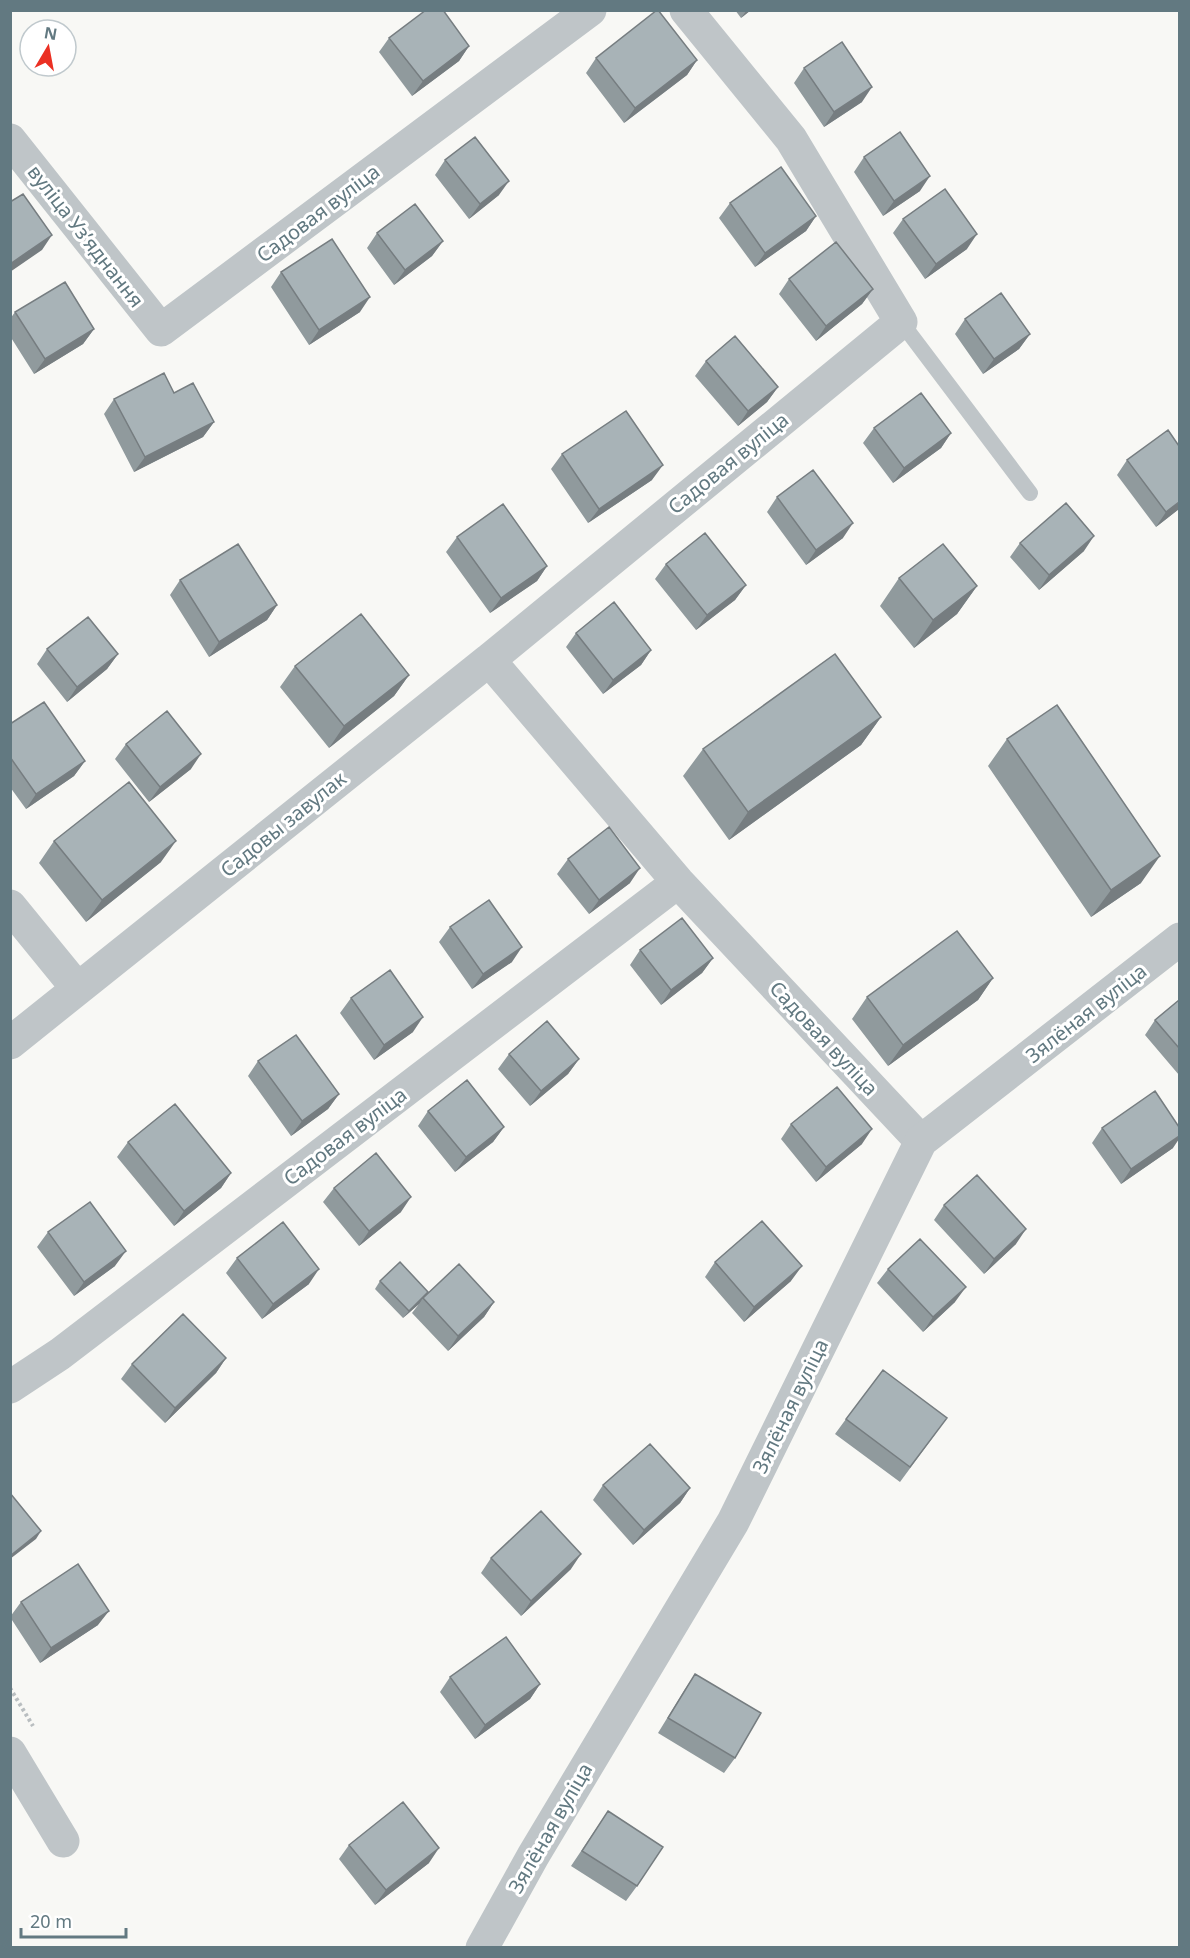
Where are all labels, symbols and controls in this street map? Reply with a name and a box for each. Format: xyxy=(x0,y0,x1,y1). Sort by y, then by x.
north arrow xyxy=(18,18,78,78)
text: N xyxy=(42,21,59,45)
street label: Садовая вуліца xyxy=(251,158,385,268)
street label: вуліца Узʼяднання xyxy=(22,159,150,313)
street label: Садовая вуліца xyxy=(662,406,794,520)
street label: Садовы завулак xyxy=(215,765,352,883)
street label: Зялёная вуліца xyxy=(1020,957,1152,1069)
street label: Садовая вуліца xyxy=(764,975,884,1101)
street label: Садовая вуліца xyxy=(278,1081,412,1191)
street label: Зялёная вуліца xyxy=(746,1334,834,1478)
street label: Зялёная вуліца xyxy=(502,1758,598,1898)
scale bar xyxy=(21,1901,126,1939)
text: 20 m xyxy=(30,1909,72,1933)

